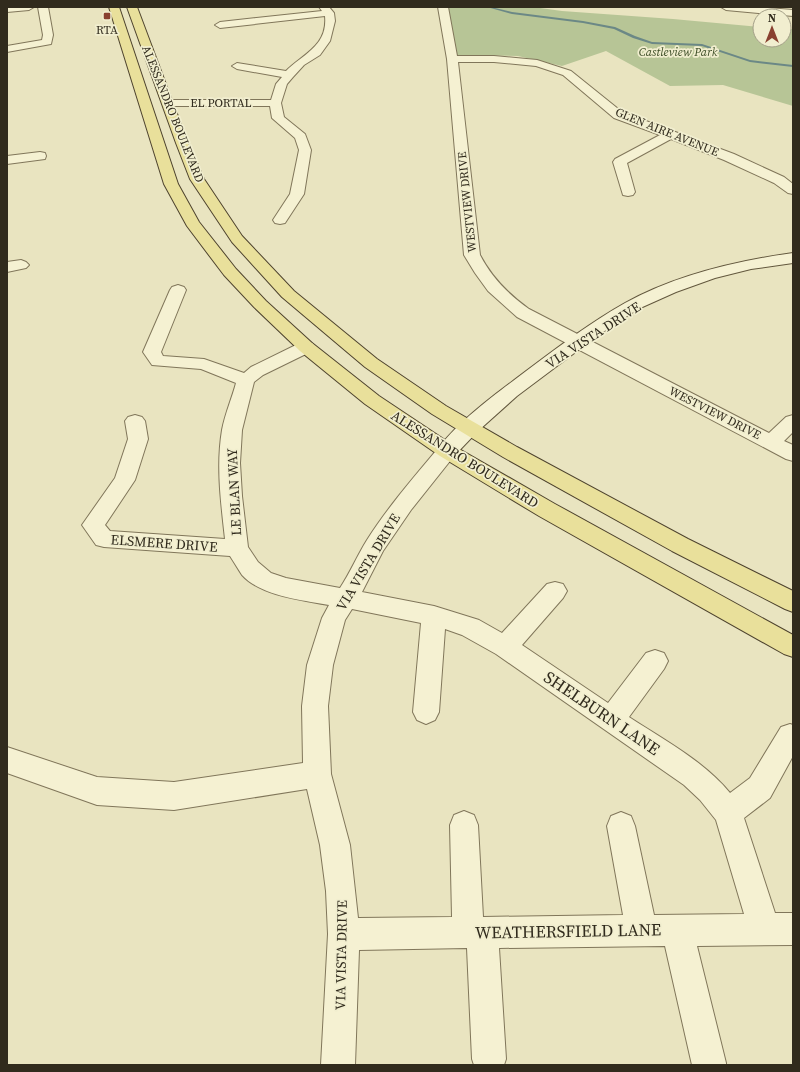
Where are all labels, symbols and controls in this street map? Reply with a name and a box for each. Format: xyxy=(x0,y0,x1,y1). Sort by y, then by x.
north arrow xyxy=(752,8,792,48)
marker: RTA xyxy=(102,11,112,21)
text: N xyxy=(768,11,776,26)
place label: RTA xyxy=(96,22,118,38)
street label: ALESSANDRO BOULEVARD xyxy=(138,43,208,185)
park label: Castleview Park xyxy=(639,44,718,60)
street label: EL PORTAL xyxy=(190,95,252,111)
street label: GLEN AIRE AVENUE xyxy=(613,104,721,160)
street label: WESTVIEW DRIVE xyxy=(454,151,480,253)
street label: VIA VISTA DRIVE xyxy=(541,297,645,373)
street label: WESTVIEW DRIVE xyxy=(666,383,764,443)
street label: ALESSANDRO BOULEVARD xyxy=(387,405,543,513)
street label: LE BLAN WAY xyxy=(222,448,246,536)
street label: VIA VISTA DRIVE xyxy=(331,510,405,614)
street label: ELSMERE DRIVE xyxy=(110,529,218,557)
street label: SHELBURN LANE xyxy=(539,665,665,761)
street label: VIA VISTA DRIVE xyxy=(330,900,352,1010)
street label: WEATHERSFIELD LANE xyxy=(475,917,661,945)

